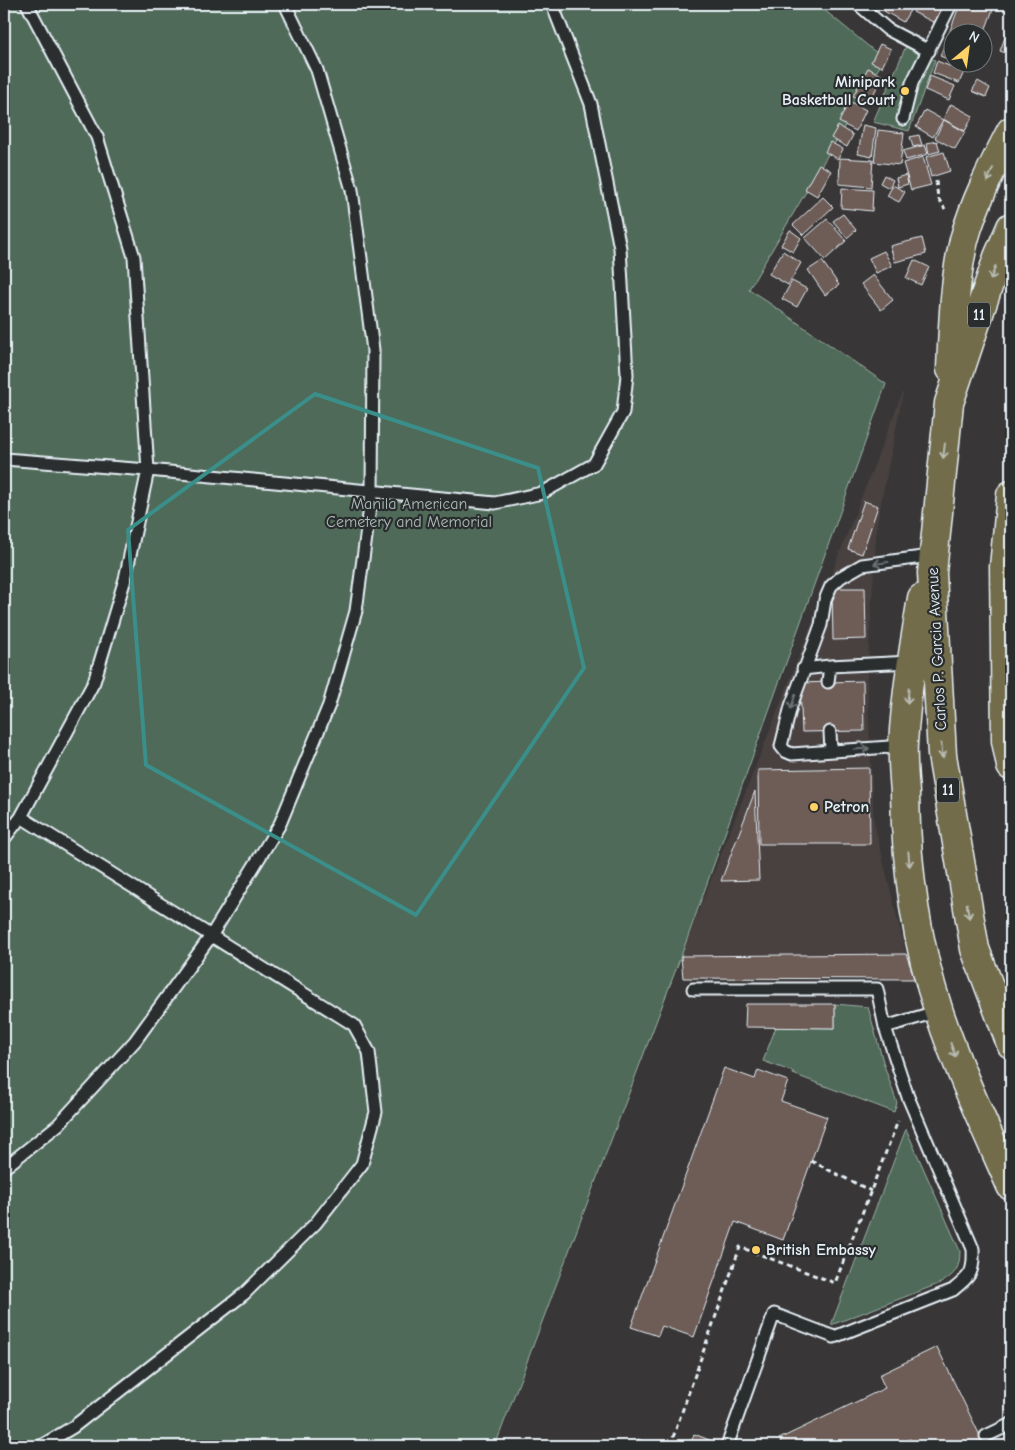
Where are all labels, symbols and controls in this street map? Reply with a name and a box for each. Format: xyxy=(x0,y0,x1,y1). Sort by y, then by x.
north arrow xyxy=(942,22,992,72)
text: N xyxy=(966,27,982,47)
place label: Minipark Basketball Court xyxy=(782,73,896,109)
marker: Minipark Basketball Court xyxy=(899,85,911,97)
one-way arrow xyxy=(985,167,994,182)
one-way arrow xyxy=(988,264,997,280)
road number: 11 xyxy=(968,302,990,328)
one-way arrow xyxy=(939,443,949,459)
park label: Manila American Cemetery and Memorial xyxy=(326,495,492,531)
one-way arrow xyxy=(874,558,890,568)
street label: Carlos P. Garcia Avenue xyxy=(924,567,950,731)
one-way arrow xyxy=(903,688,912,704)
one-way arrow xyxy=(787,694,797,710)
one-way arrow xyxy=(937,743,947,759)
one-way arrow xyxy=(853,744,869,753)
road number: 11 xyxy=(937,778,959,802)
place label: Petron xyxy=(824,798,869,816)
marker: Petron xyxy=(808,801,820,813)
one-way arrow xyxy=(904,850,913,866)
one-way arrow xyxy=(964,903,974,919)
one-way arrow xyxy=(949,1042,959,1057)
place label: British Embassy xyxy=(766,1241,877,1259)
marker: British Embassy xyxy=(750,1244,762,1256)

